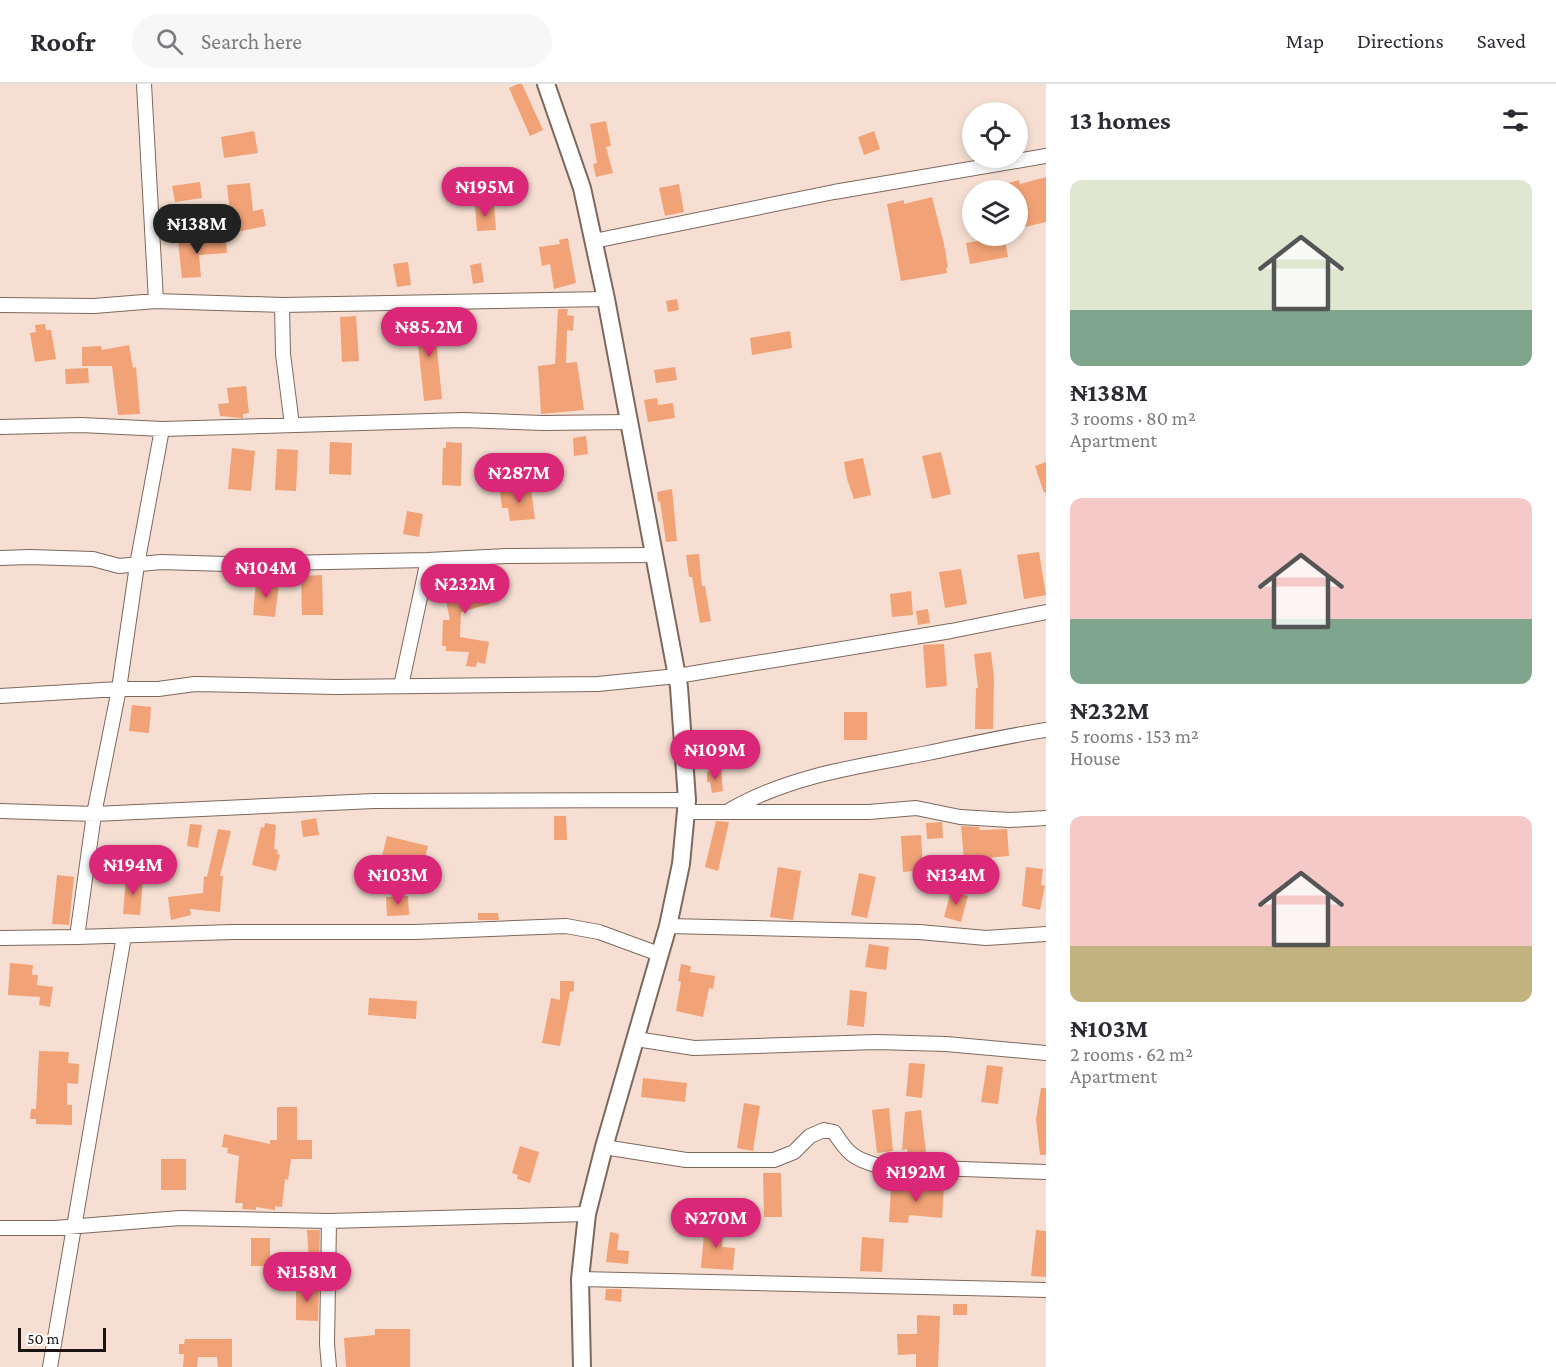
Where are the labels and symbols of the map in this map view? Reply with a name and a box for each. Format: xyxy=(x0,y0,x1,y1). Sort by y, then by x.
pin: ₦195M xyxy=(443,167,527,218)
pin: ₦138M xyxy=(155,204,239,255)
pin: ₦85.2M xyxy=(380,307,478,358)
pin: ₦287M xyxy=(477,453,561,504)
pin: ₦104M xyxy=(224,548,308,599)
pin: ₦232M xyxy=(423,564,507,615)
pin: ₦109M xyxy=(673,730,757,781)
pin: ₦194M xyxy=(91,845,175,896)
pin: ₦103M xyxy=(356,855,440,906)
pin: ₦134M xyxy=(914,855,998,906)
pin: ₦192M xyxy=(874,1152,958,1203)
pin: ₦270M xyxy=(674,1198,758,1249)
pin: ₦158M xyxy=(265,1252,349,1303)
scale bar xyxy=(18,1325,106,1352)

